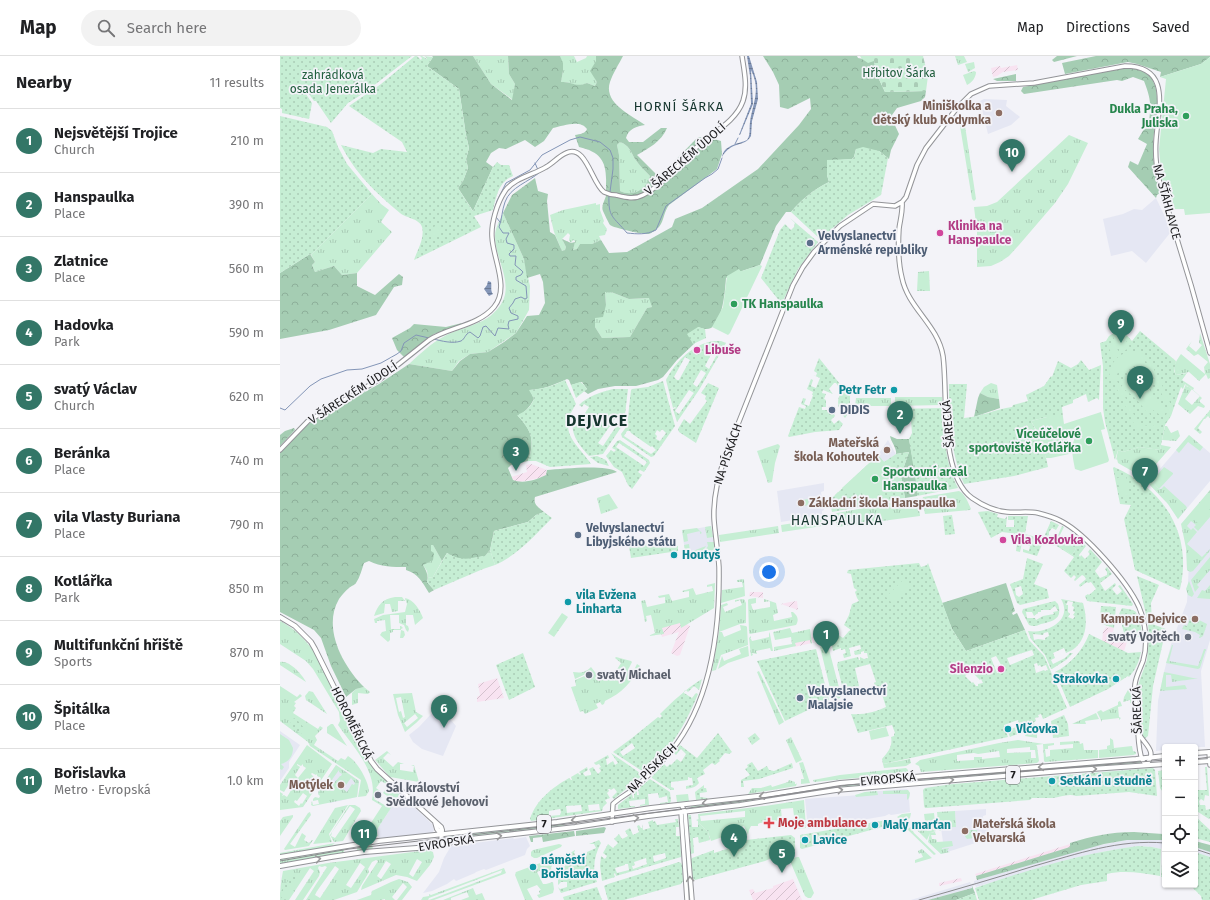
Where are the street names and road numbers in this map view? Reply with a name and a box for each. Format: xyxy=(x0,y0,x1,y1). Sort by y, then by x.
street label: V ŠÁRECKÉM ÚDOLÍ xyxy=(641,119,729,198)
street label: NA ŠŤÁHLAVCE xyxy=(1150,162,1185,241)
street label: V ŠÁRECKÉM ÚDOLÍ xyxy=(305,358,400,427)
street label: ŠÁRECKÁ xyxy=(938,400,957,448)
street label: NA PÍSKÁCH xyxy=(710,421,745,487)
street label: HOROMĚŘICKÁ xyxy=(328,684,377,762)
street label: ŠÁRECKÁ xyxy=(1128,686,1145,734)
street label: NA PÍSKÁCH xyxy=(624,740,680,796)
road number: 7 xyxy=(1006,766,1020,784)
street label: EVROPSKÁ xyxy=(860,769,917,788)
road number: 7 xyxy=(537,815,551,833)
street label: EVROPSKÁ xyxy=(417,831,475,854)

